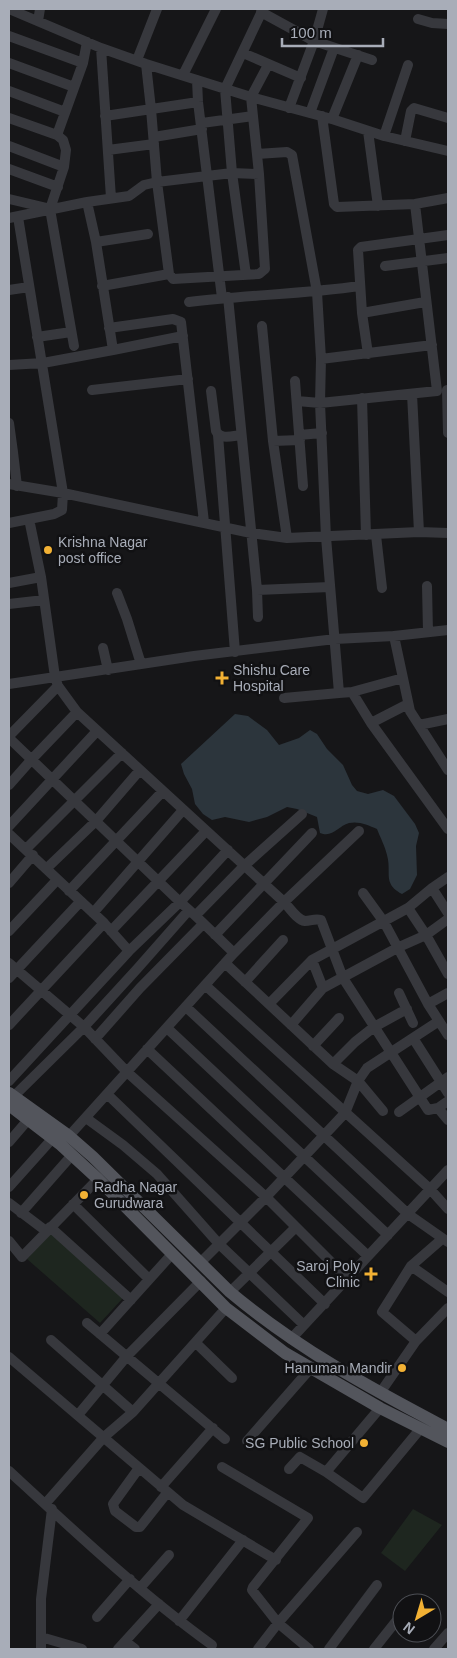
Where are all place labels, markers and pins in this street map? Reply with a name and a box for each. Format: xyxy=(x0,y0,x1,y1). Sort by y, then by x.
place label: Krishna Nagar post office xyxy=(58,534,148,566)
marker: Krishna Nagar post office xyxy=(42,544,54,556)
place label: Shishu Care Hospital xyxy=(233,662,310,694)
marker: Shishu Care Hospital xyxy=(215,671,229,685)
place label: Radha Nagar Gurudwara xyxy=(94,1179,178,1211)
marker: Radha Nagar Gurudwara xyxy=(78,1189,90,1201)
place label: Saroj Poly Clinic xyxy=(296,1258,360,1290)
marker: Saroj Poly Clinic xyxy=(364,1267,378,1281)
place label: Hanuman Mandir xyxy=(285,1360,392,1376)
marker: Hanuman Mandir xyxy=(396,1362,408,1374)
place label: SG Public School xyxy=(245,1435,354,1451)
marker: SG Public School xyxy=(358,1437,370,1449)

